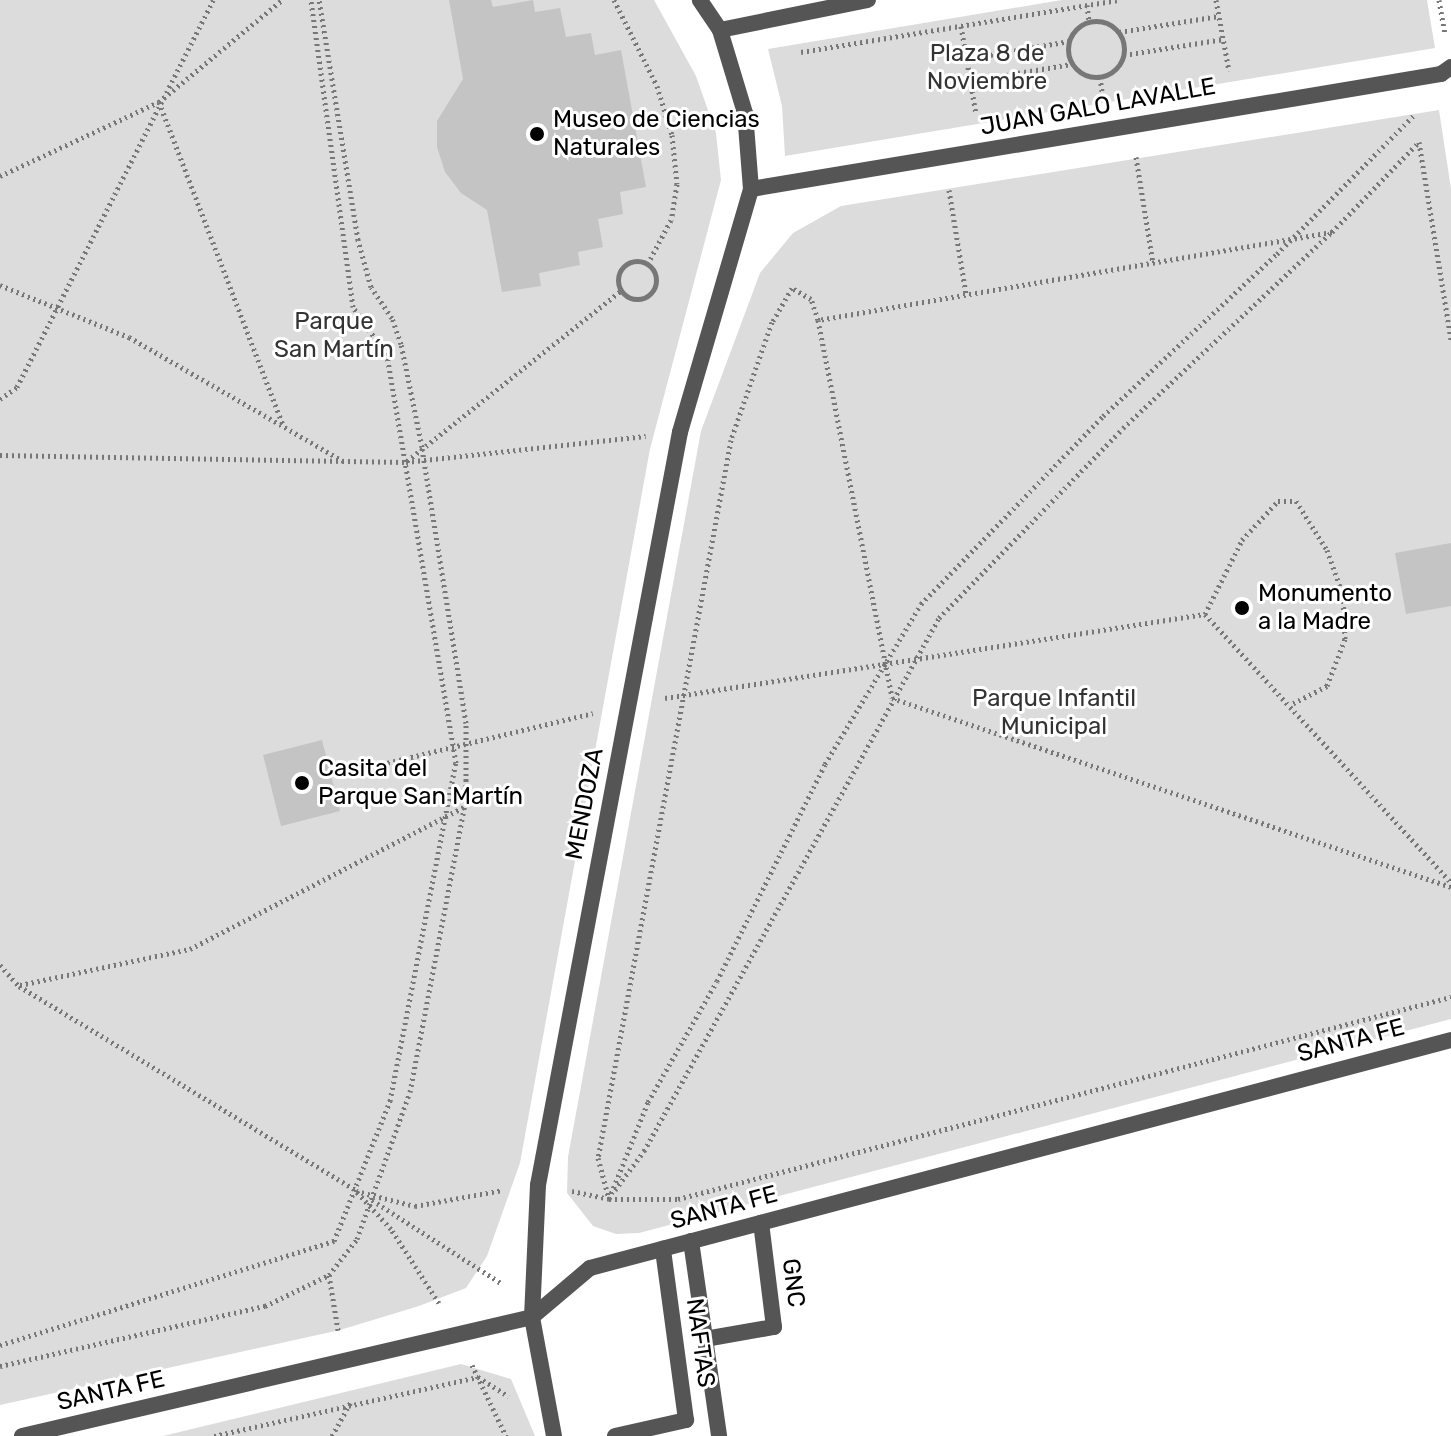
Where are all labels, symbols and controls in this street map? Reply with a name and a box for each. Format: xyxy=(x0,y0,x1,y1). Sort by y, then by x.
park label: Plaza 8 de Noviembre xyxy=(927,40,1047,96)
street label: JUAN GALO LAVALLE xyxy=(978,72,1218,142)
place label: Museo de Ciencias Naturales xyxy=(553,106,760,162)
marker: Museo de Ciencias Naturales xyxy=(528,125,546,143)
park label: Parque San Martín xyxy=(274,308,394,364)
place label: Monumento a la Madre xyxy=(1258,580,1392,636)
marker: Monumento a la Madre xyxy=(1233,599,1251,617)
park label: Parque Infantil Municipal xyxy=(972,685,1136,741)
street label: MENDOZA xyxy=(560,746,610,862)
place label: Casita del Parque San Martín xyxy=(318,755,523,811)
marker: Casita del Parque San Martín xyxy=(293,774,311,792)
street label: SANTA FE xyxy=(1294,1013,1408,1069)
street label: SANTA FE xyxy=(667,1180,781,1236)
street label: GNC xyxy=(776,1257,810,1309)
street label: NAFTAS xyxy=(680,1297,720,1389)
street label: SANTA FE xyxy=(54,1365,168,1417)

